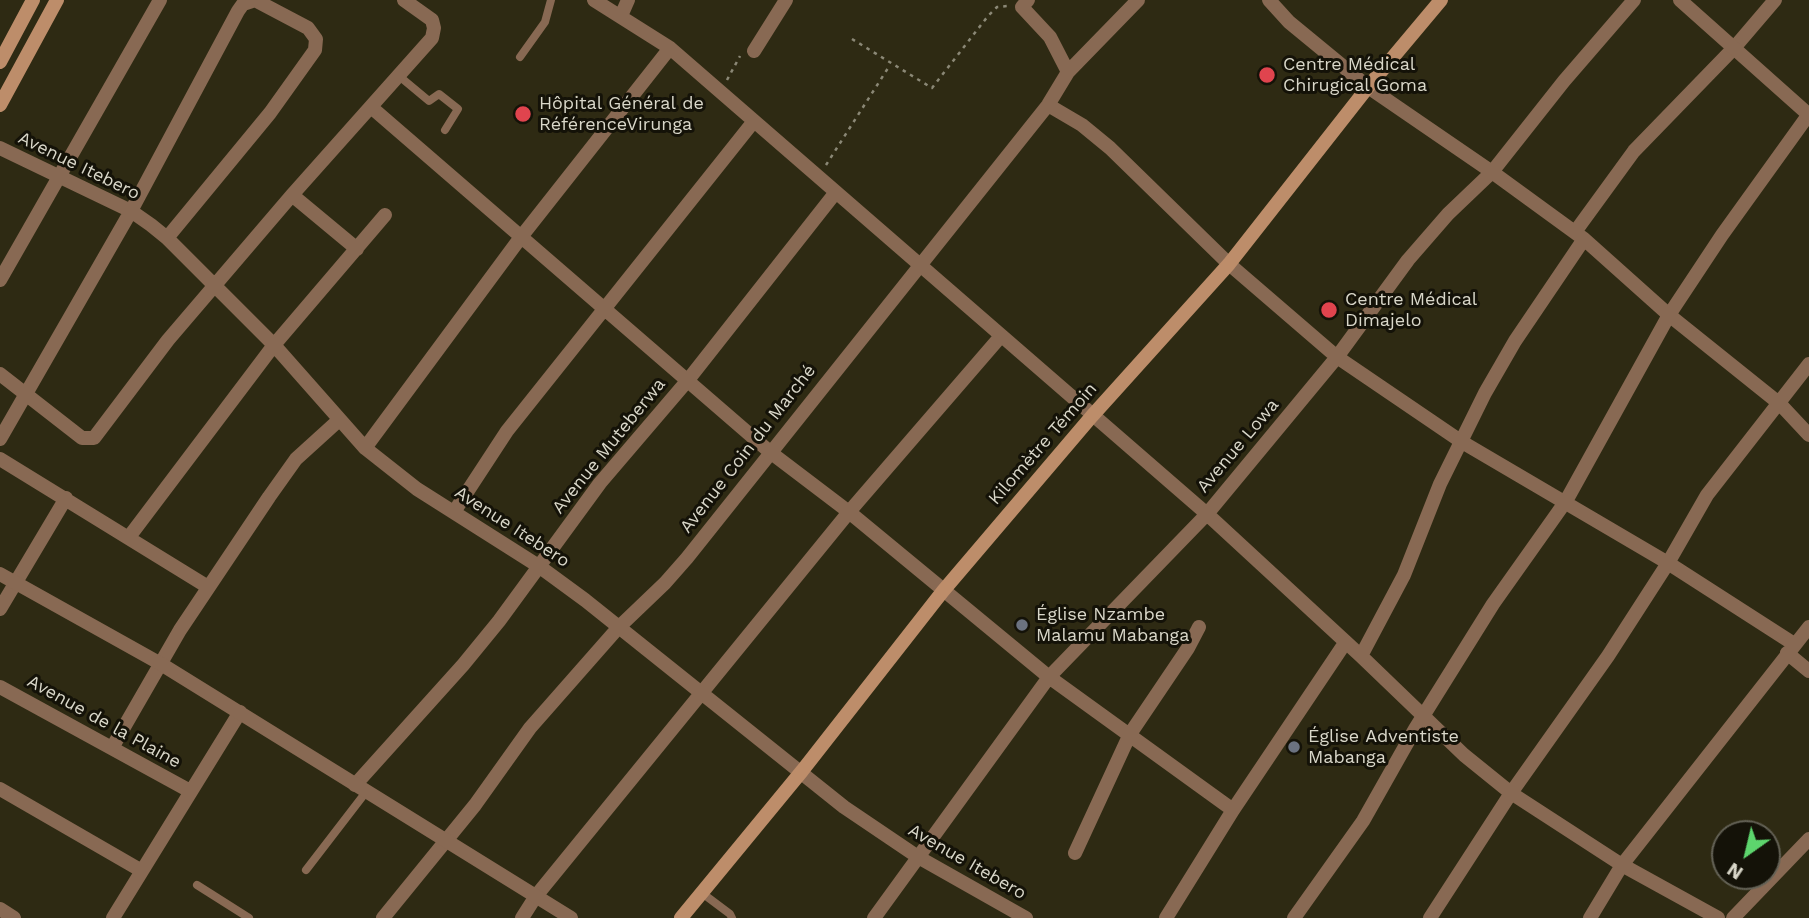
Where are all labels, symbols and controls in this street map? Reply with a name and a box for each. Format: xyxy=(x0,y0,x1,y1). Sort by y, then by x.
place label: Centre Médical Chirugical Goma xyxy=(1283,54,1427,96)
marker: Centre Médical Chirugical Goma xyxy=(1257,65,1277,85)
place label: Hôpital Général de RéférenceVirunga xyxy=(539,93,704,136)
marker: Hôpital Général de RéférenceVirunga xyxy=(513,104,533,124)
street label: Avenue Itebero xyxy=(15,127,143,205)
place label: Centre Médical Dimajelo xyxy=(1345,289,1477,332)
marker: Centre Médical Dimajelo xyxy=(1319,300,1339,320)
street label: Avenue Coin du Marché xyxy=(676,361,820,537)
street label: Avenue Muteberwa xyxy=(548,374,670,518)
street label: Kilomètre Témoin xyxy=(984,379,1102,509)
street label: Avenue Lowa xyxy=(1192,395,1284,497)
street label: Avenue Itebero xyxy=(451,482,573,572)
place label: Église Nzambe Malamu Mabanga xyxy=(1036,604,1189,646)
marker: Église Nzambe Malamu Mabanga xyxy=(1014,617,1030,633)
street label: Avenue de la Plaine xyxy=(23,671,185,773)
place label: Église Adventiste Mabanga xyxy=(1308,726,1459,768)
marker: Église Adventiste Mabanga xyxy=(1286,739,1302,755)
street label: Avenue Itebero xyxy=(904,819,1030,905)
north arrow xyxy=(1711,820,1781,890)
text: N xyxy=(1723,858,1747,885)

